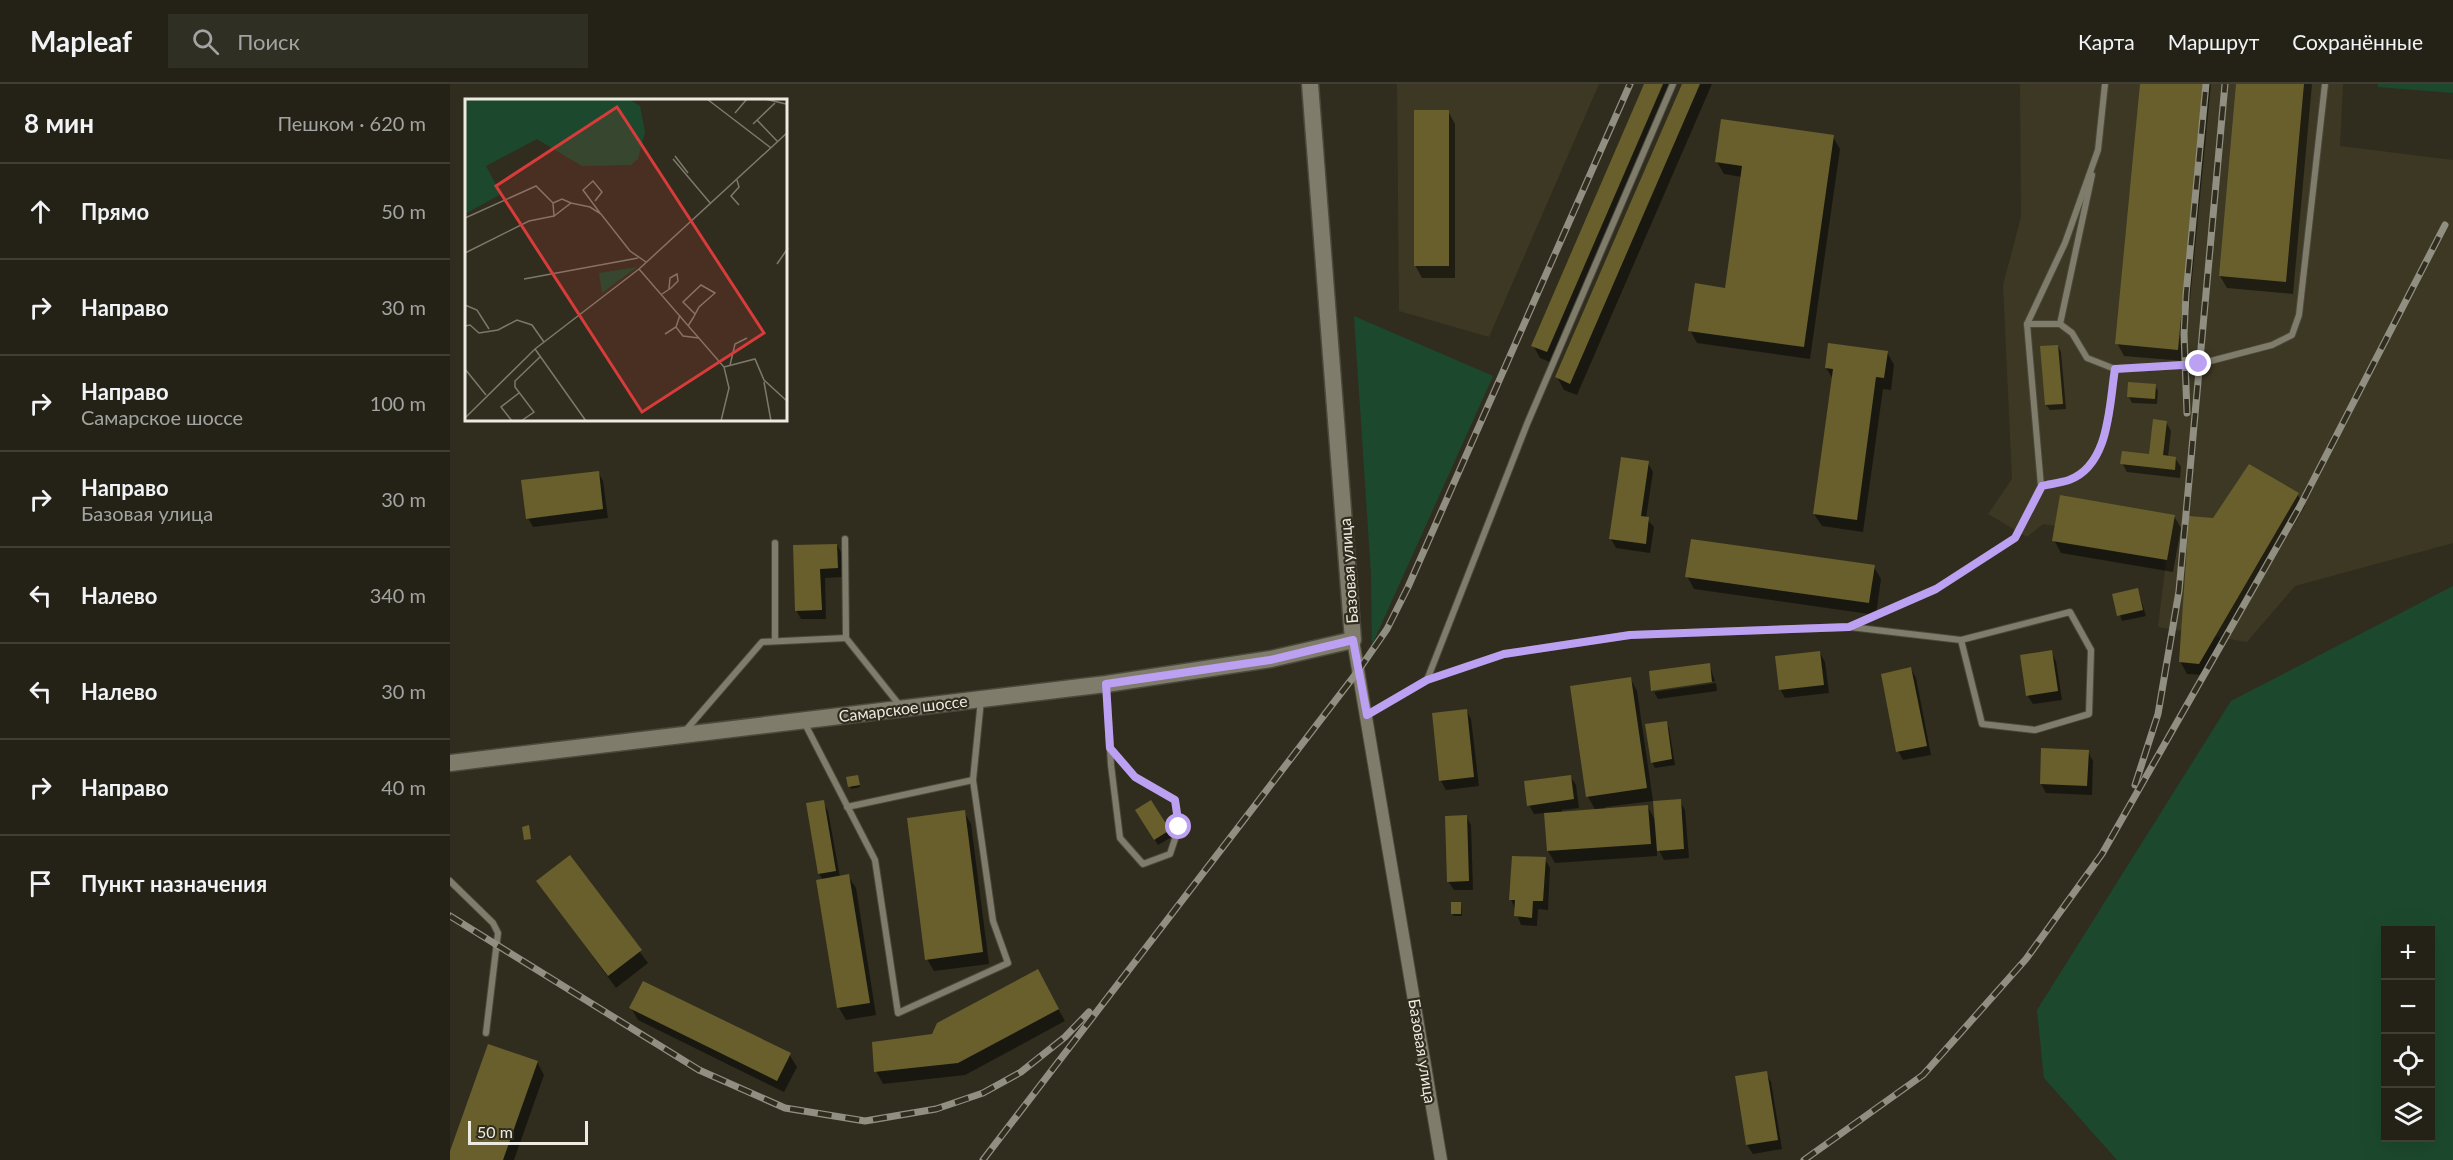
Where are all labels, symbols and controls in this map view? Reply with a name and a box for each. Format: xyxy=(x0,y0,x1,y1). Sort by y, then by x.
search box xyxy=(168,14,588,68)
text: Mapleaf xyxy=(30,24,132,58)
icon: search xyxy=(189,25,222,58)
text: Поиск xyxy=(237,28,300,55)
text: Карта xyxy=(2078,29,2135,54)
text: Маршрут xyxy=(2168,29,2259,54)
text: Сохранённые xyxy=(2292,29,2423,54)
inset map xyxy=(465,99,788,422)
text: 8 мин xyxy=(24,107,94,139)
text: Пешком · 620 m xyxy=(277,111,426,135)
icon: ahead xyxy=(24,195,57,228)
text: Прямо xyxy=(81,198,149,225)
text: 50 m xyxy=(381,199,426,223)
icon: right xyxy=(24,291,57,324)
text: Направо xyxy=(81,294,169,321)
text: 30 m xyxy=(381,295,426,319)
route end xyxy=(2185,350,2211,376)
text: Направо xyxy=(81,378,169,405)
icon: right xyxy=(24,387,57,420)
text: 100 m xyxy=(370,391,426,415)
text: Самарское шоссе xyxy=(81,405,243,429)
text: Направо xyxy=(81,474,169,501)
icon: right xyxy=(24,483,57,516)
text: 30 m xyxy=(381,487,426,511)
text: Базовая улица xyxy=(81,501,213,525)
street label: Базовая улица xyxy=(1335,518,1361,624)
icon: left xyxy=(24,579,57,612)
text: Налево xyxy=(81,582,157,609)
text: 340 m xyxy=(370,583,426,607)
icon: left xyxy=(24,675,57,708)
text: Налево xyxy=(81,678,157,705)
text: 30 m xyxy=(381,679,426,703)
street label: Самарское шоссе xyxy=(837,691,969,725)
icon: right xyxy=(24,771,57,804)
text: Направо xyxy=(81,774,169,801)
text: 40 m xyxy=(381,775,426,799)
route start xyxy=(1165,813,1191,839)
icon: arrive xyxy=(24,867,57,900)
text: Пункт назначения xyxy=(81,870,267,897)
map controls xyxy=(2381,926,2435,1142)
button: + xyxy=(2381,926,2435,980)
button: − xyxy=(2381,980,2435,1034)
street label: Базовая улица xyxy=(1405,997,1441,1105)
button: locate xyxy=(2381,1034,2435,1088)
button: layers xyxy=(2381,1088,2435,1142)
scale bar xyxy=(468,1118,588,1146)
text: 50 m xyxy=(477,1122,513,1141)

